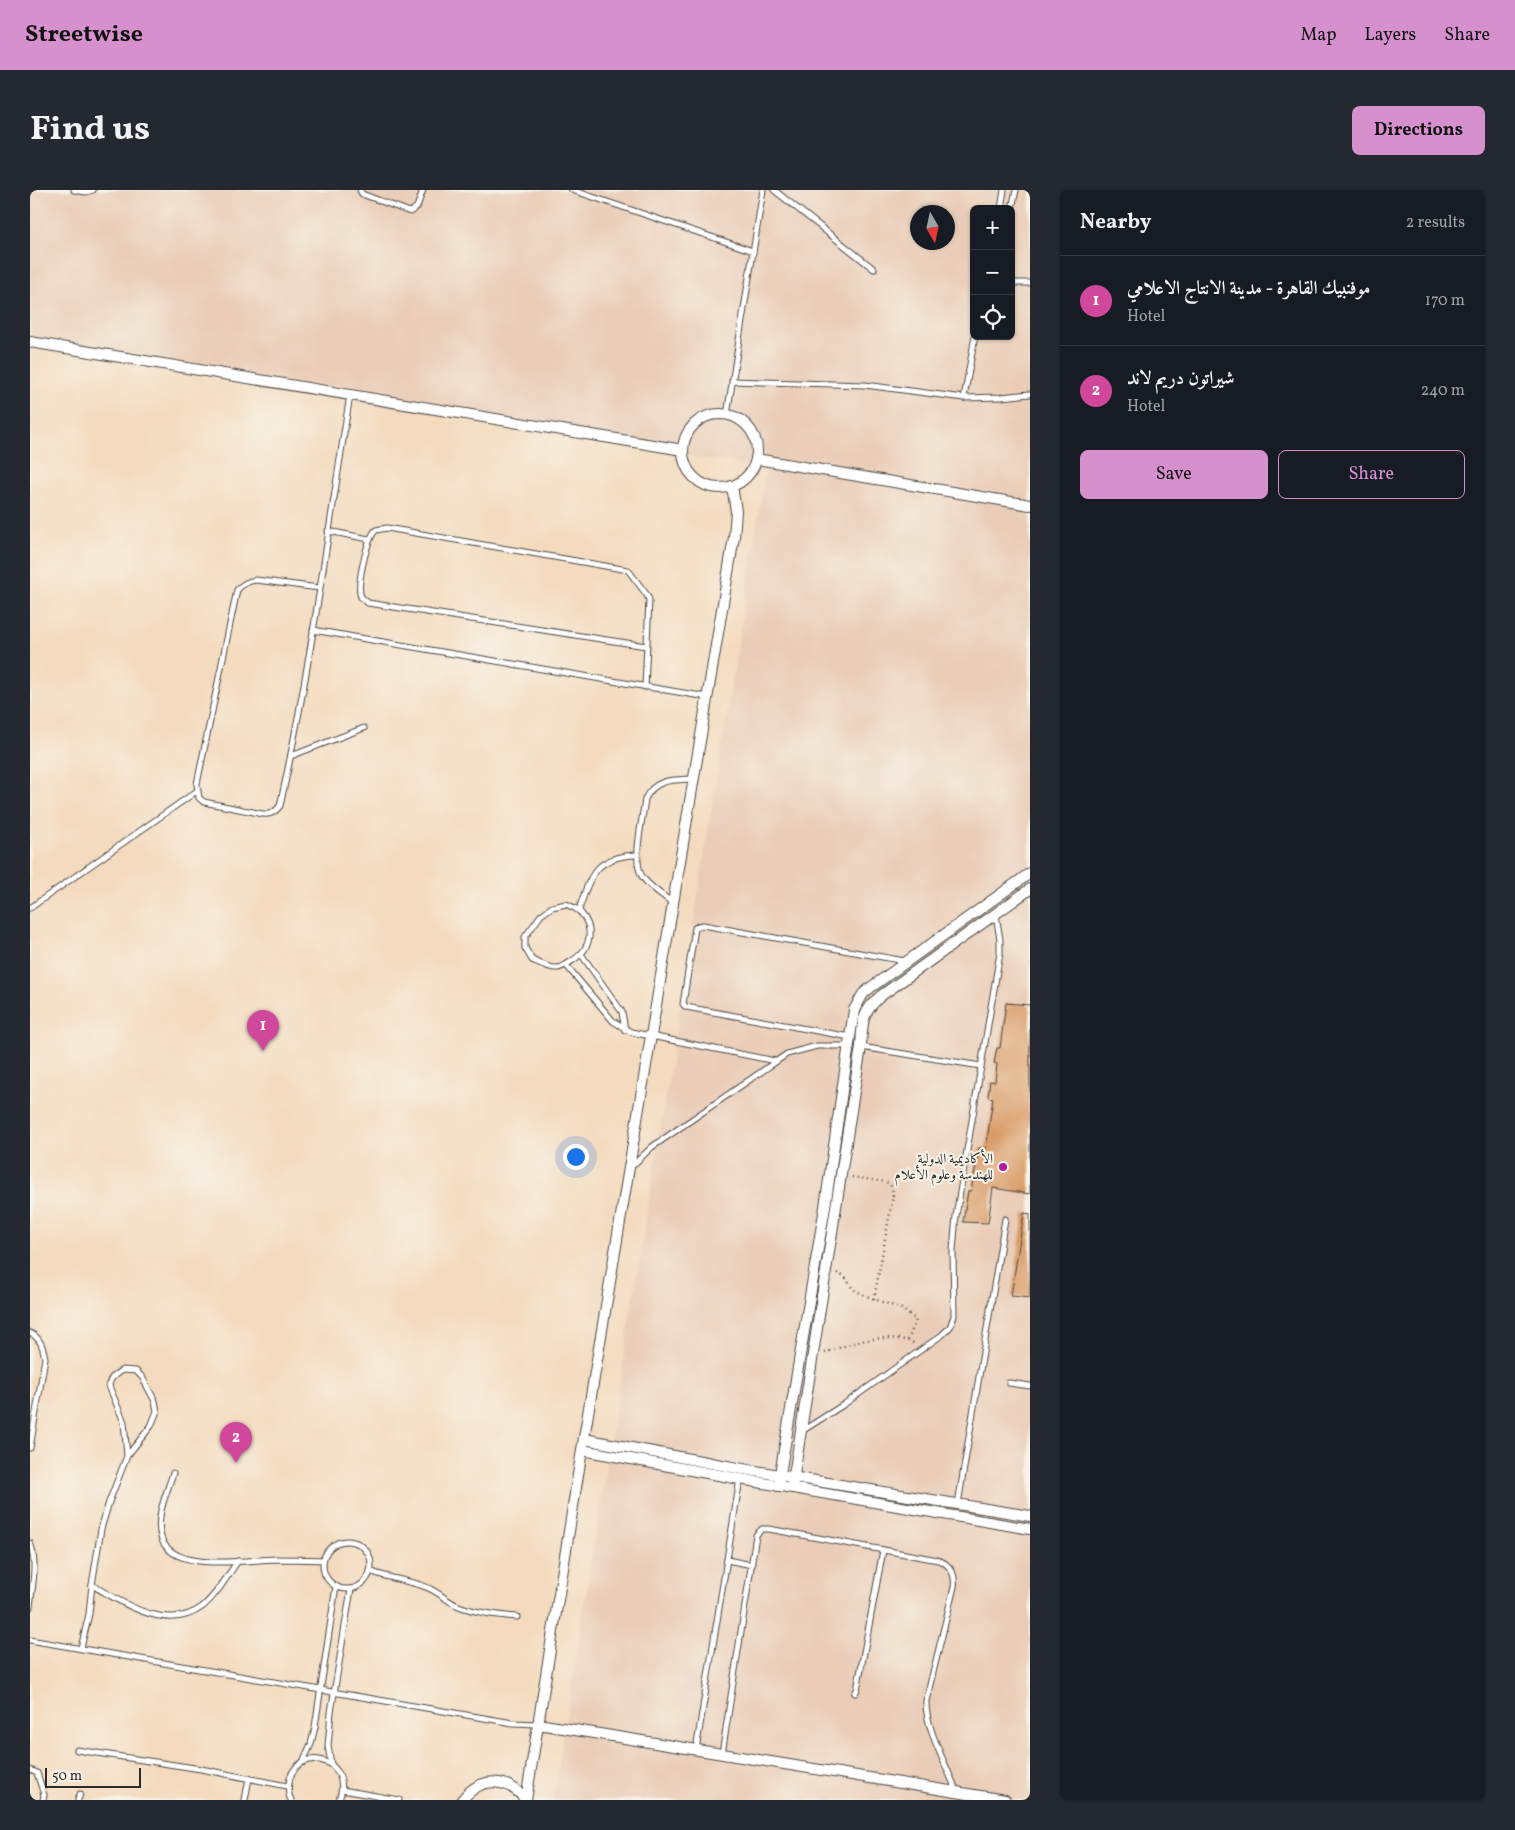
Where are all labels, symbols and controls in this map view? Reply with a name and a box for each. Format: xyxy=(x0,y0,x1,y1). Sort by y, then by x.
text: Streetwise xyxy=(25,18,143,52)
text: Map xyxy=(1300,23,1336,48)
text: Layers xyxy=(1364,23,1416,48)
text: Share xyxy=(1444,23,1490,48)
text: Find us xyxy=(30,106,150,154)
button: Directions xyxy=(1352,106,1485,155)
north arrow xyxy=(910,205,955,250)
map controls xyxy=(970,205,1015,340)
button: + xyxy=(970,205,1015,250)
text: Nearby xyxy=(1080,208,1151,237)
text: 2 results xyxy=(1406,212,1465,234)
button: − xyxy=(970,250,1015,295)
text: موفنبيك القاهرة - مدينة الانتاج الاعلامي xyxy=(1127,276,1370,302)
text: 1 xyxy=(1093,290,1099,312)
text: 170 m xyxy=(1425,290,1465,312)
button: locate xyxy=(970,295,1015,340)
text: Hotel xyxy=(1127,306,1165,328)
text: شيراتون دريم لاند xyxy=(1127,366,1235,392)
text: 2 xyxy=(1092,380,1100,402)
text: 240 m xyxy=(1421,380,1465,402)
text: Hotel xyxy=(1127,396,1165,418)
button: Save xyxy=(1080,450,1268,499)
button: Share xyxy=(1278,450,1465,499)
pin: 1 xyxy=(247,1010,279,1051)
your location xyxy=(563,1144,589,1170)
place label: الأكاديمية الدولية للهندسة وعلوم الأعلام xyxy=(894,1148,993,1187)
marker: الأكاديمية الدولية للهندسة وعلوم الأعلام xyxy=(997,1161,1009,1173)
pin: 2 xyxy=(220,1422,252,1463)
scale bar xyxy=(45,1765,141,1788)
text: 50 m xyxy=(52,1767,82,1786)

